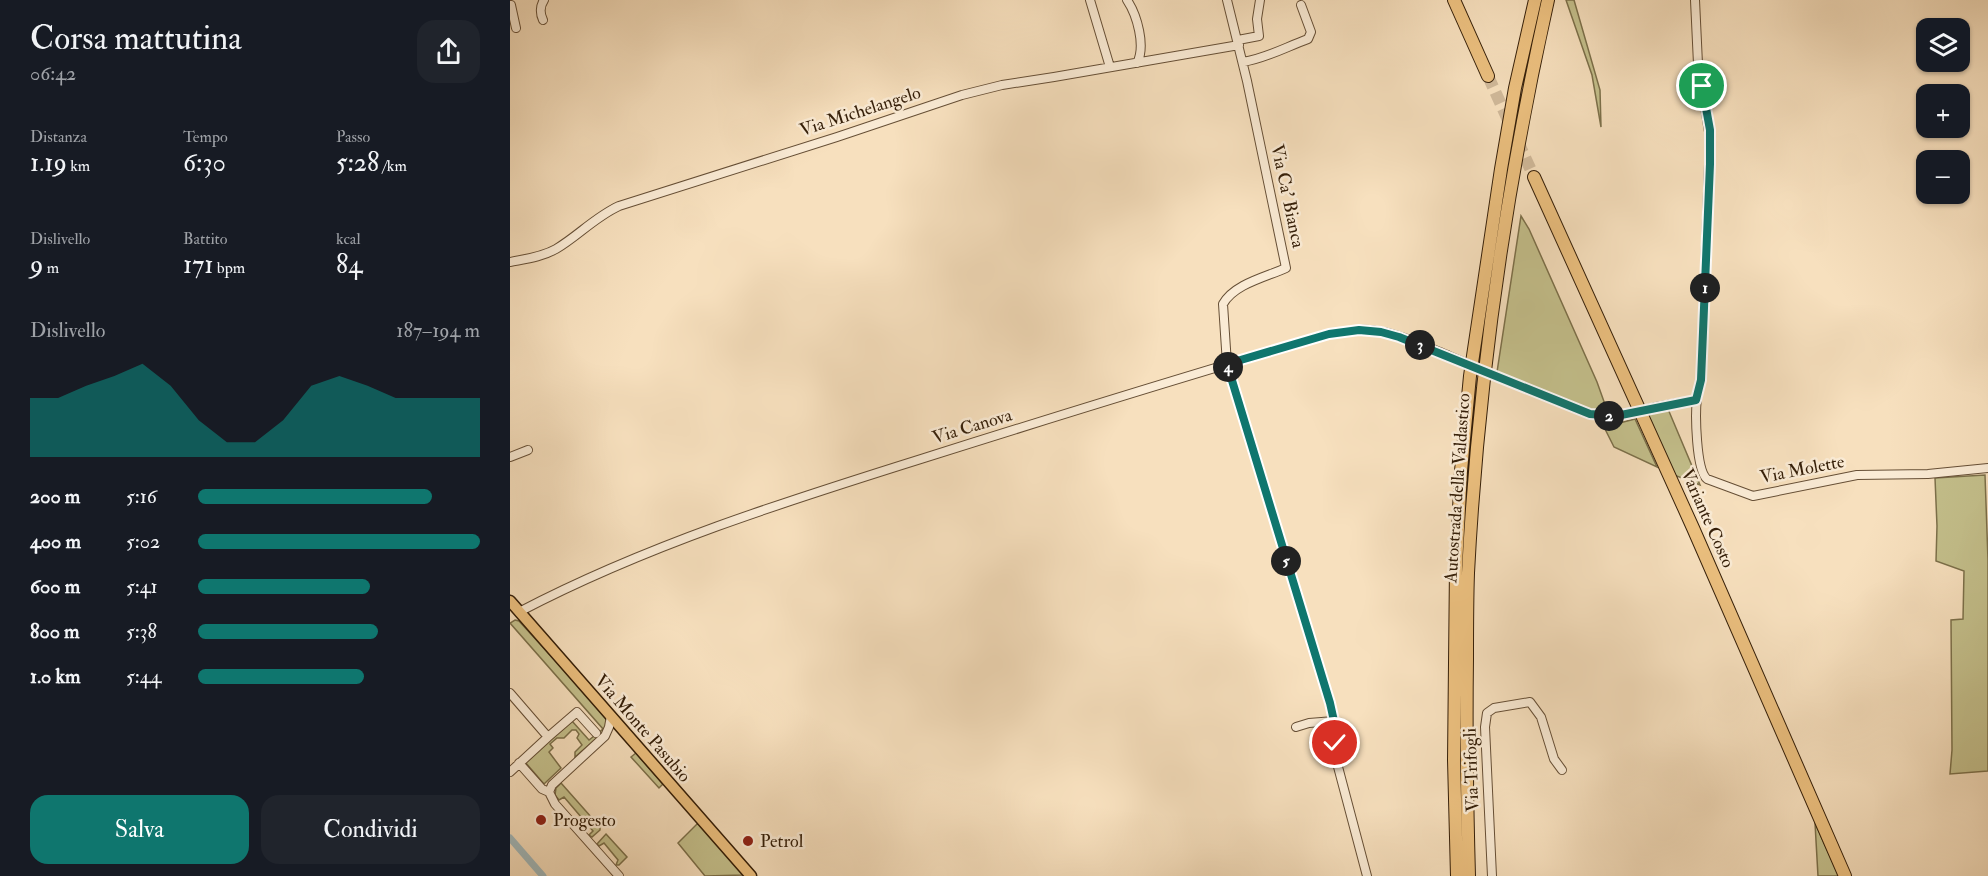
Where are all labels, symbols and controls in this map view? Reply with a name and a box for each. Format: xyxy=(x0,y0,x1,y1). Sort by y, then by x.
text: Corsa mattutina xyxy=(30,18,242,59)
map controls xyxy=(1916,18,1970,204)
button: layers xyxy=(1916,18,1970,72)
button: share xyxy=(417,20,480,83)
pin xyxy=(1676,60,1727,111)
text: 06:42 xyxy=(30,61,76,86)
icon: arrive xyxy=(1685,69,1718,102)
street label: Via Michelangelo xyxy=(797,81,924,142)
button: + xyxy=(1916,84,1970,138)
text: Distanza xyxy=(30,127,87,147)
text: Tempo xyxy=(183,127,228,147)
text: Passo xyxy=(336,127,370,147)
street label: Via Ca' Bianca xyxy=(1265,142,1310,251)
text: 1.19 xyxy=(30,147,67,179)
text: 6:30 xyxy=(183,147,226,179)
text: 5:28 xyxy=(336,147,379,179)
button: − xyxy=(1916,150,1970,204)
text: km xyxy=(67,156,90,176)
text: /km xyxy=(379,156,407,176)
text: Dislivello xyxy=(30,229,90,249)
text: Battito xyxy=(183,229,227,249)
text: kcal xyxy=(336,229,361,249)
text: 9 xyxy=(30,249,43,281)
text: 171 xyxy=(183,249,214,281)
text: 84 xyxy=(336,249,362,281)
text: m xyxy=(43,258,59,278)
text: bpm xyxy=(214,258,245,278)
pin: 1 xyxy=(1690,273,1720,303)
text: 1 xyxy=(1702,278,1708,298)
text: Dislivello xyxy=(30,318,105,343)
text: 187–194 m xyxy=(396,318,480,343)
pin: 3 xyxy=(1405,330,1435,360)
text: 3 xyxy=(1417,335,1423,355)
pin: 4 xyxy=(1213,352,1243,382)
text: 4 xyxy=(1224,357,1232,377)
street label: Autostrada della Valdastico xyxy=(1439,392,1476,585)
pin: 2 xyxy=(1594,401,1624,431)
street label: Via Canova xyxy=(930,403,1015,449)
text: 2 xyxy=(1605,406,1613,426)
street label: Via Molette xyxy=(1758,450,1847,489)
street label: Variante Costo xyxy=(1675,465,1740,572)
text: 200 m xyxy=(30,484,80,509)
text: 5:16 xyxy=(126,484,157,509)
text: 400 m xyxy=(30,529,81,554)
text: 5:02 xyxy=(126,529,160,554)
pin: 5 xyxy=(1271,546,1301,576)
text: 5 xyxy=(1282,551,1290,571)
text: 600 m xyxy=(30,574,80,599)
text: 5:41 xyxy=(126,574,158,599)
text: 800 m xyxy=(30,619,80,644)
text: 5:38 xyxy=(126,619,157,644)
text: 1.0 km xyxy=(30,664,81,689)
text: 5:44 xyxy=(126,664,161,689)
street label: Via Monte Pasubio xyxy=(589,670,696,787)
pin xyxy=(1309,717,1360,768)
icon: check xyxy=(1318,726,1351,759)
street label: Via Trifogli xyxy=(1459,727,1484,812)
button: Salva xyxy=(30,795,249,864)
button: Condividi xyxy=(261,795,480,864)
place label: Progesto xyxy=(553,809,616,832)
marker: Progesto xyxy=(534,813,548,827)
place label: Petrol xyxy=(760,830,804,853)
marker: Petrol xyxy=(741,834,755,848)

